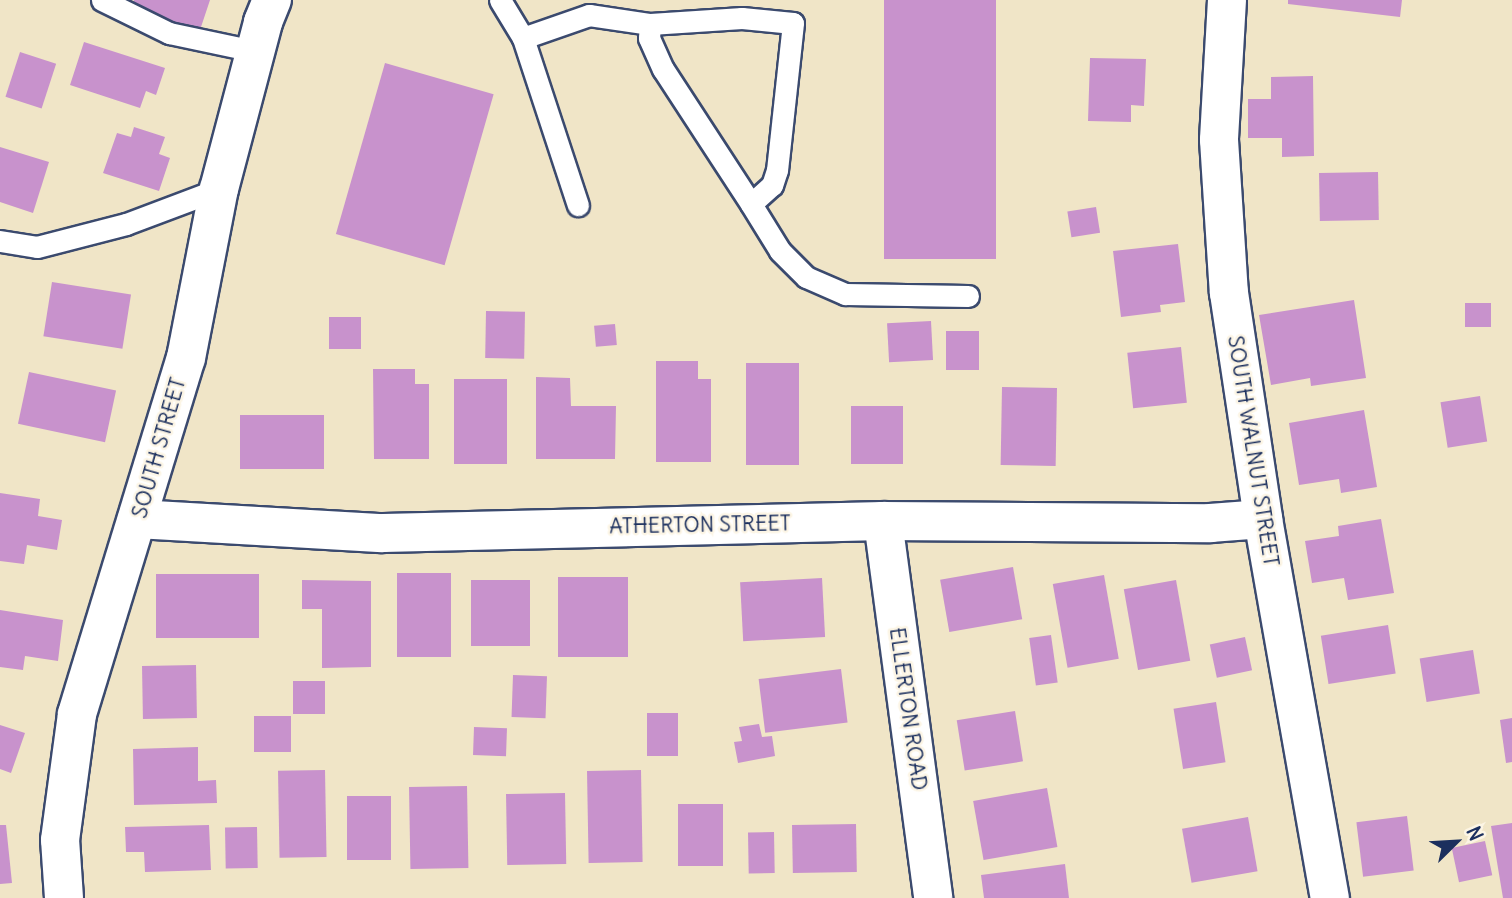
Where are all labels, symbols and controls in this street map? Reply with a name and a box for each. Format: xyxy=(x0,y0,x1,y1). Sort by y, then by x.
street label: SOUTH WALNUT STREET xyxy=(1222,334,1284,568)
street label: SOUTH STREET xyxy=(127,375,191,521)
street label: ATHERTON STREET xyxy=(609,511,791,539)
street label: ELLERTON ROAD xyxy=(884,626,932,792)
north arrow xyxy=(1421,807,1491,877)
text: N xyxy=(1462,823,1489,844)

